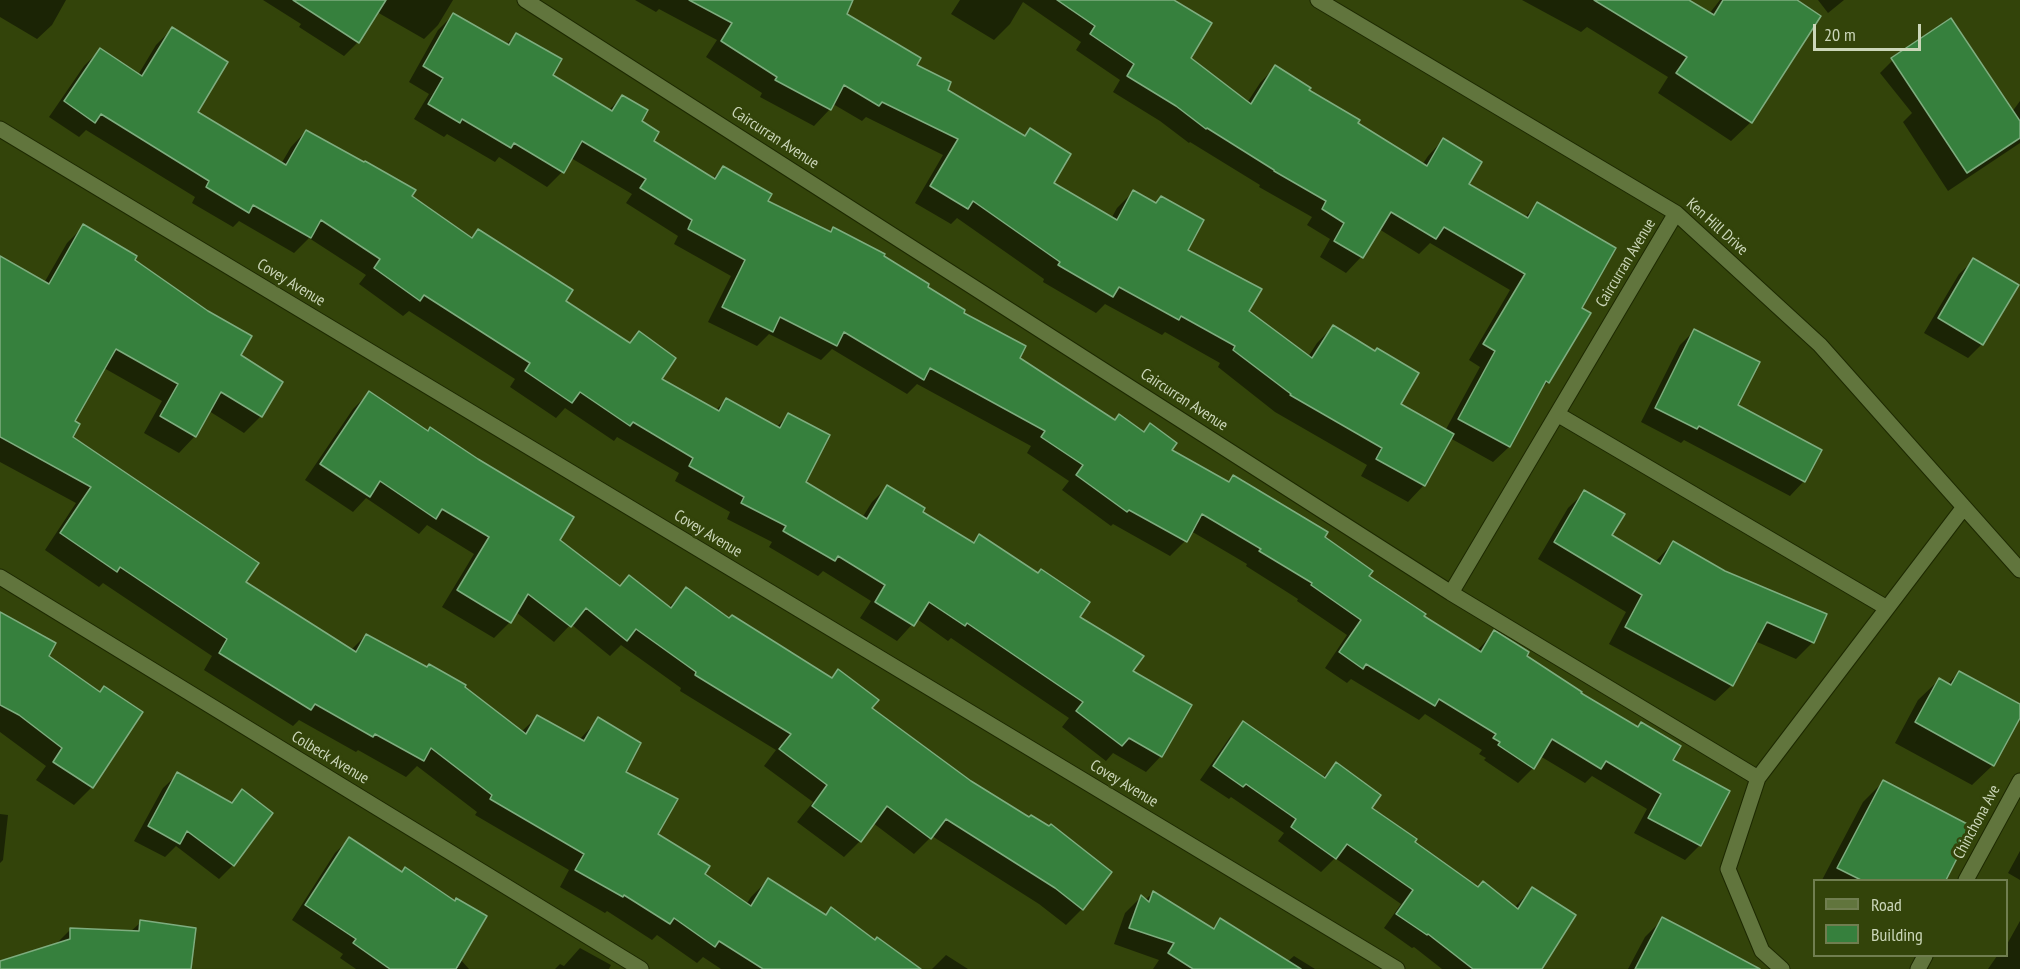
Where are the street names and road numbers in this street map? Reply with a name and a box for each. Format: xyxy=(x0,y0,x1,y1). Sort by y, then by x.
street label: Caircurran Avenue xyxy=(728,103,822,173)
street label: Ken Hill Drive xyxy=(1682,194,1752,260)
street label: Caircurran Avenue xyxy=(1592,215,1660,311)
street label: Covey Avenue xyxy=(253,255,329,311)
street label: Caircurran Avenue xyxy=(1137,365,1231,435)
street label: Covey Avenue xyxy=(670,506,746,562)
street label: Colbeck Avenue xyxy=(288,727,372,789)
street label: Covey Avenue xyxy=(1086,756,1162,812)
street label: Chinchona Ave xyxy=(1949,782,2005,862)

